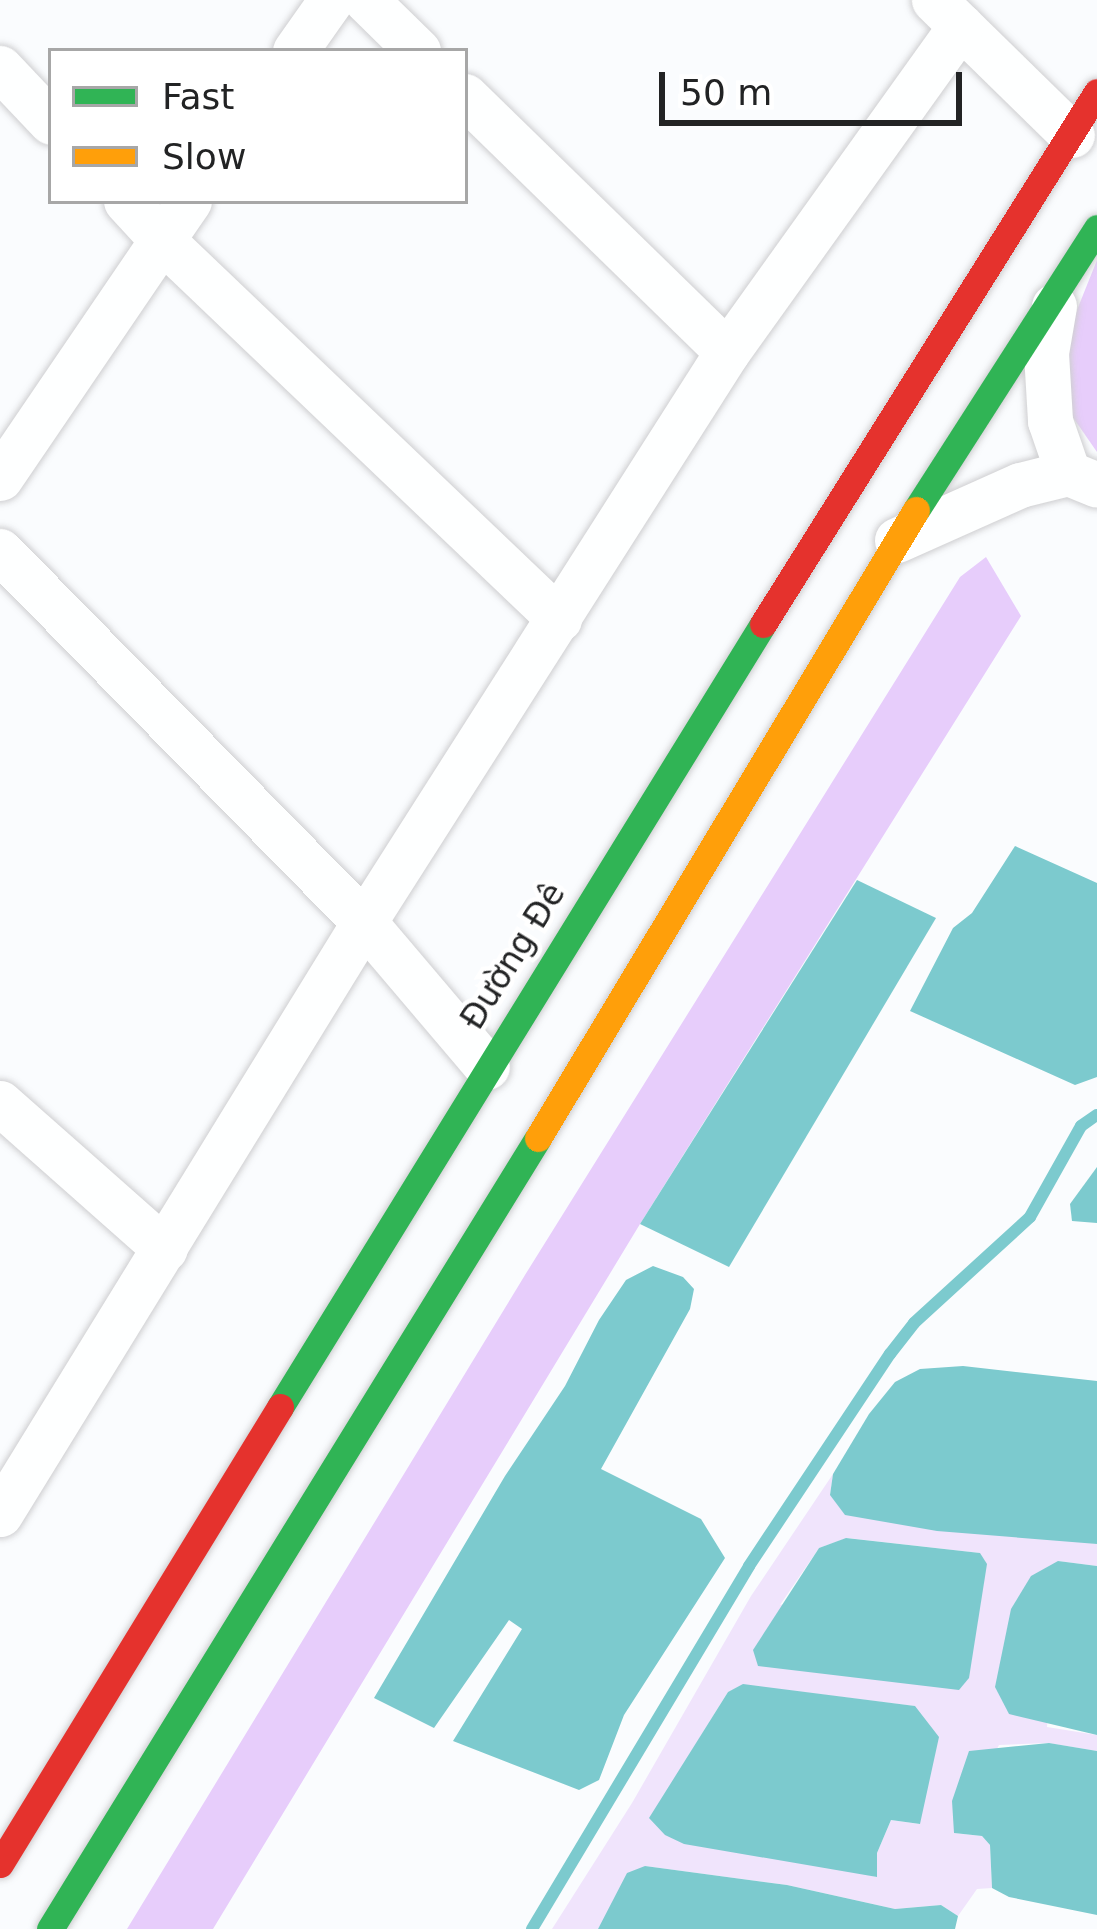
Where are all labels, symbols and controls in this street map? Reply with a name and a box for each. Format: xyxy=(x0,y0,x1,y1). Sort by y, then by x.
legend xyxy=(48,48,468,204)
scale bar xyxy=(665,48,968,122)
text: 50 m xyxy=(680,72,772,113)
text: Fast xyxy=(162,76,234,117)
text: Slow xyxy=(162,136,246,177)
street label: Đường Đê xyxy=(453,876,573,1036)

